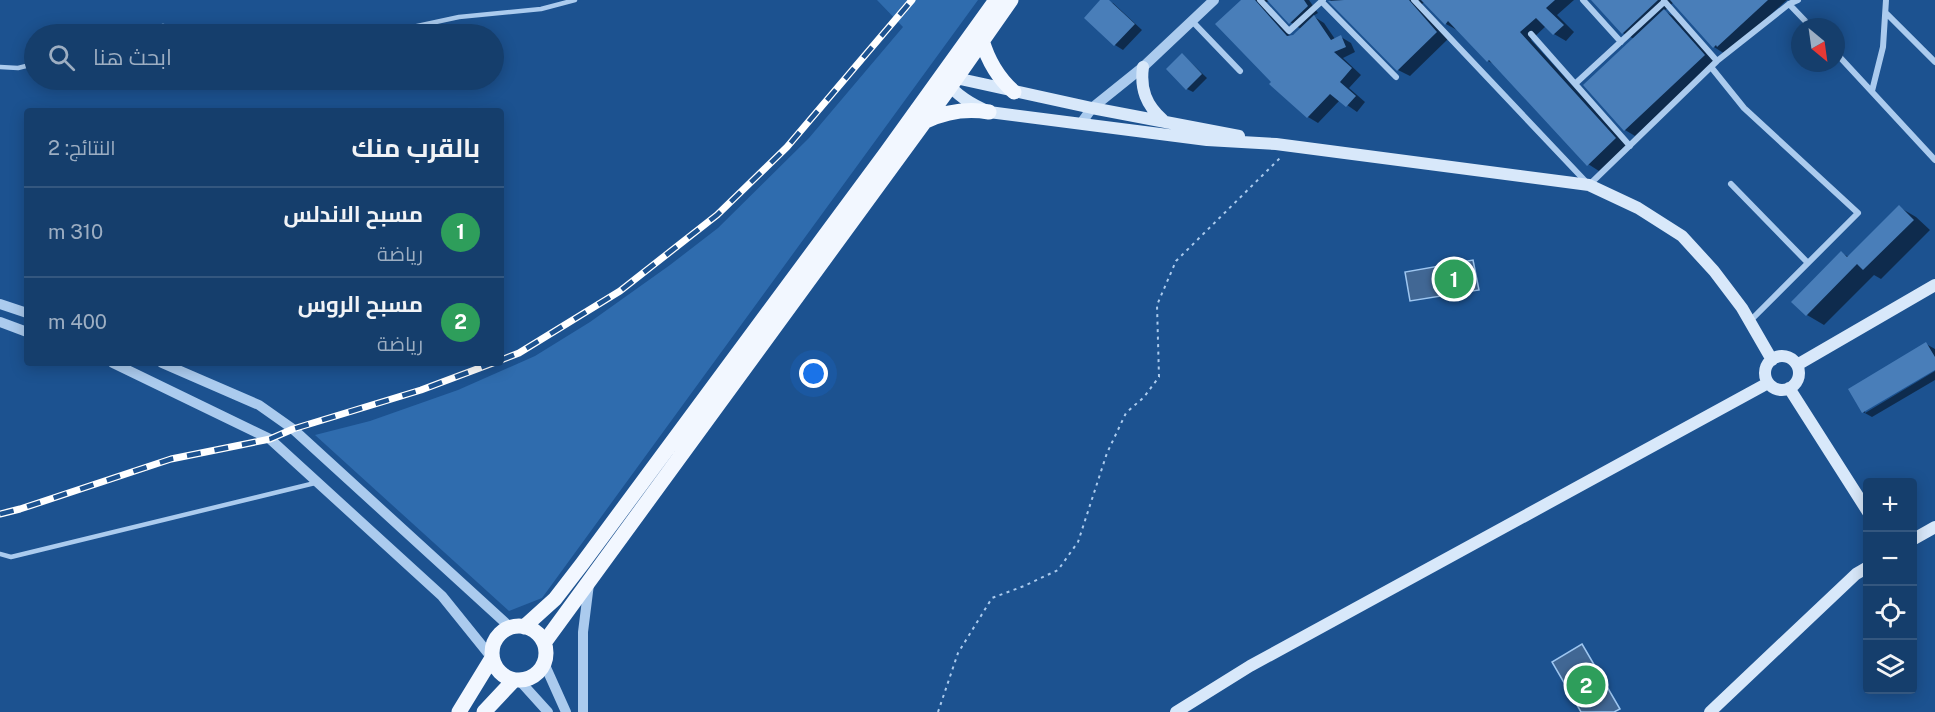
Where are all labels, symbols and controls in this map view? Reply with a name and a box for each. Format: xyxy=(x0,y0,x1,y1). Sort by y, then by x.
north arrow xyxy=(1791,18,1845,72)
search box xyxy=(24,24,504,90)
icon: search xyxy=(45,41,78,74)
text: ابحث هنا xyxy=(93,44,172,70)
text: بالقرب منك xyxy=(351,132,480,163)
text: النتائج: 2 xyxy=(48,136,116,160)
text: مسبح الاندلس xyxy=(284,201,423,227)
text: 310 m xyxy=(48,220,103,244)
text: 1 xyxy=(456,220,465,244)
text: رياضة xyxy=(377,242,423,266)
pin: 1 xyxy=(1434,256,1474,302)
text: مسبح الروس xyxy=(298,291,423,317)
text: 400 m xyxy=(48,310,107,334)
text: 2 xyxy=(454,310,467,334)
text: رياضة xyxy=(377,332,423,356)
your location xyxy=(799,359,828,388)
map controls xyxy=(1863,478,1917,694)
button: + xyxy=(1863,478,1917,532)
button: − xyxy=(1863,532,1917,586)
button: locate xyxy=(1863,586,1917,640)
button: layers xyxy=(1863,640,1917,694)
pin: 2 xyxy=(1566,662,1606,708)

